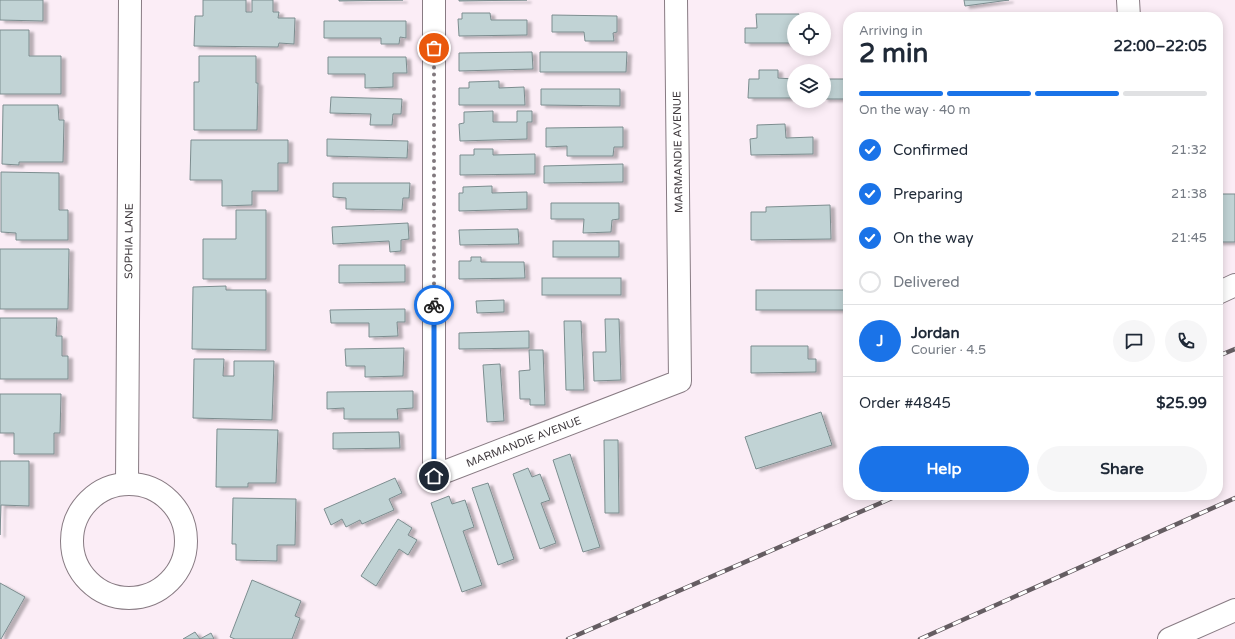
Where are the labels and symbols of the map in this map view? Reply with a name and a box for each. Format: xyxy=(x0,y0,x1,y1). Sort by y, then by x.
pin xyxy=(417,31,451,65)
street label: MARMANDIE AVENUE xyxy=(670,91,686,213)
street label: SOPHIA LANE xyxy=(122,203,135,279)
courier xyxy=(414,285,454,325)
street label: MARMANDIE AVENUE xyxy=(464,413,583,470)
pin xyxy=(417,459,451,493)

